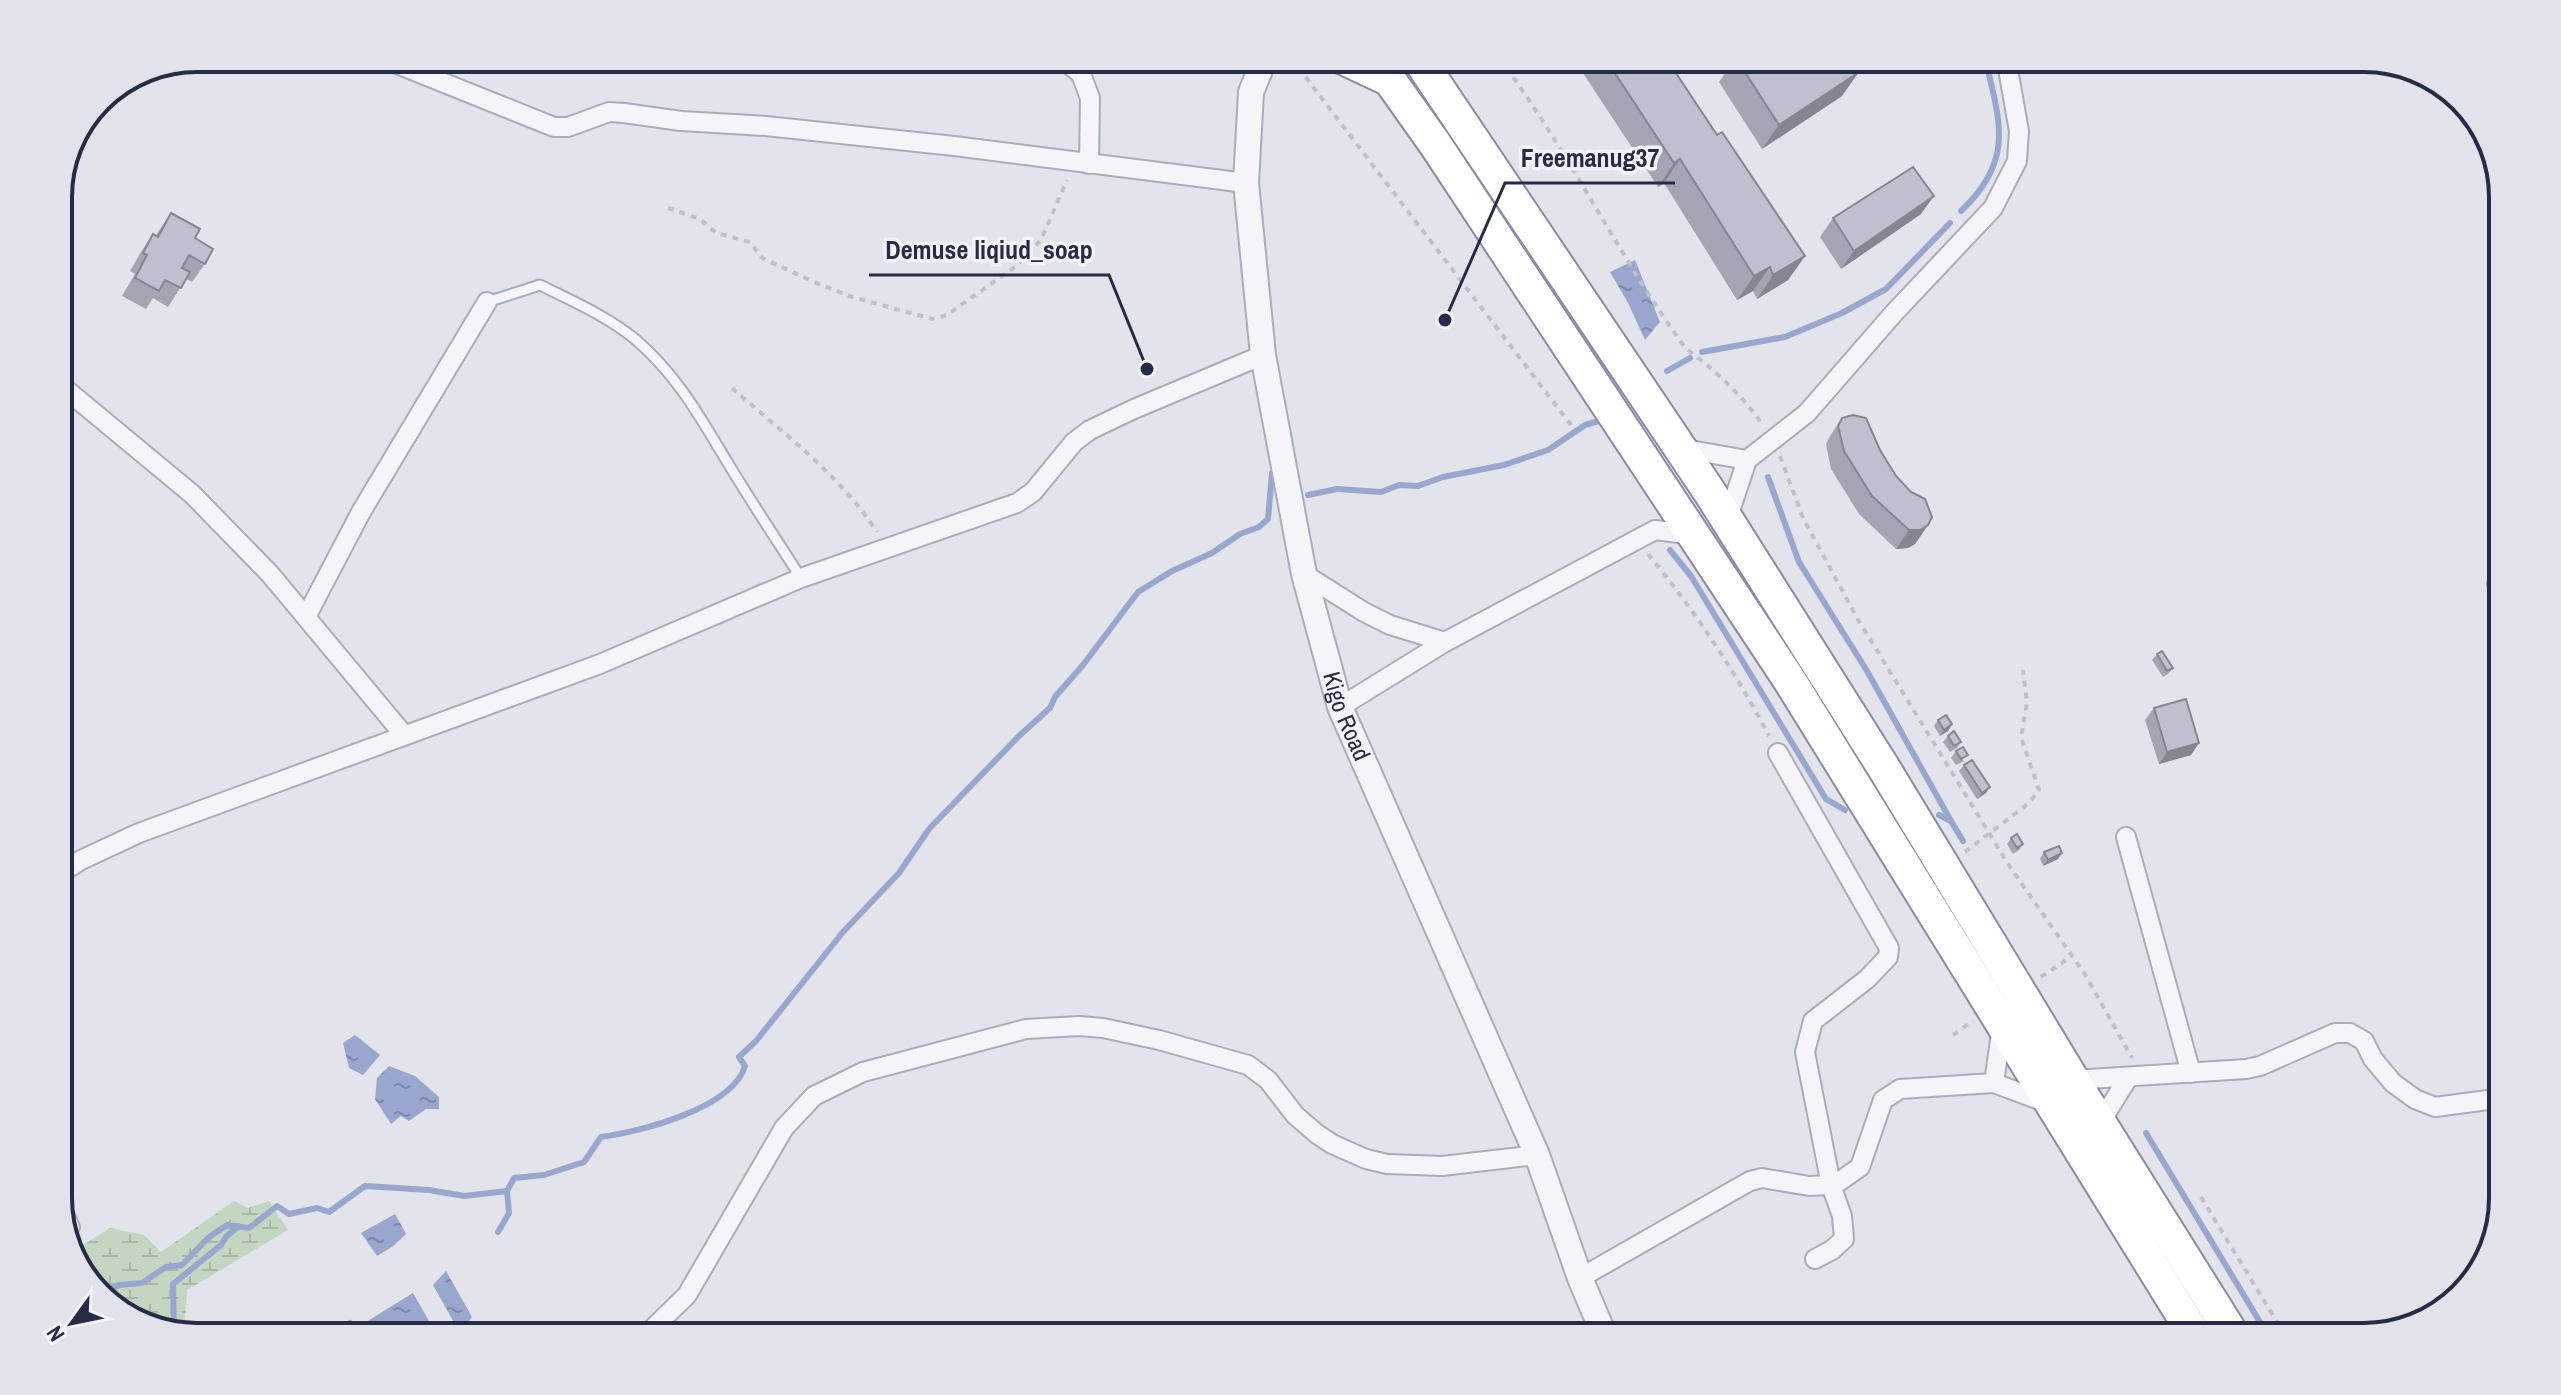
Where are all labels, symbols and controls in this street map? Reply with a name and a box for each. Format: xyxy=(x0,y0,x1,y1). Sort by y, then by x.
callout: Freemanug37 xyxy=(1505,133,1675,183)
text: Freemanug37 xyxy=(1521,140,1659,175)
callout: Demuse liqiud_soap xyxy=(869,225,1109,275)
text: Demuse liqiud_soap xyxy=(885,232,1093,267)
street label: Kigo Road xyxy=(1316,668,1379,765)
north arrow xyxy=(32,1283,112,1363)
text: N xyxy=(39,1320,71,1348)

